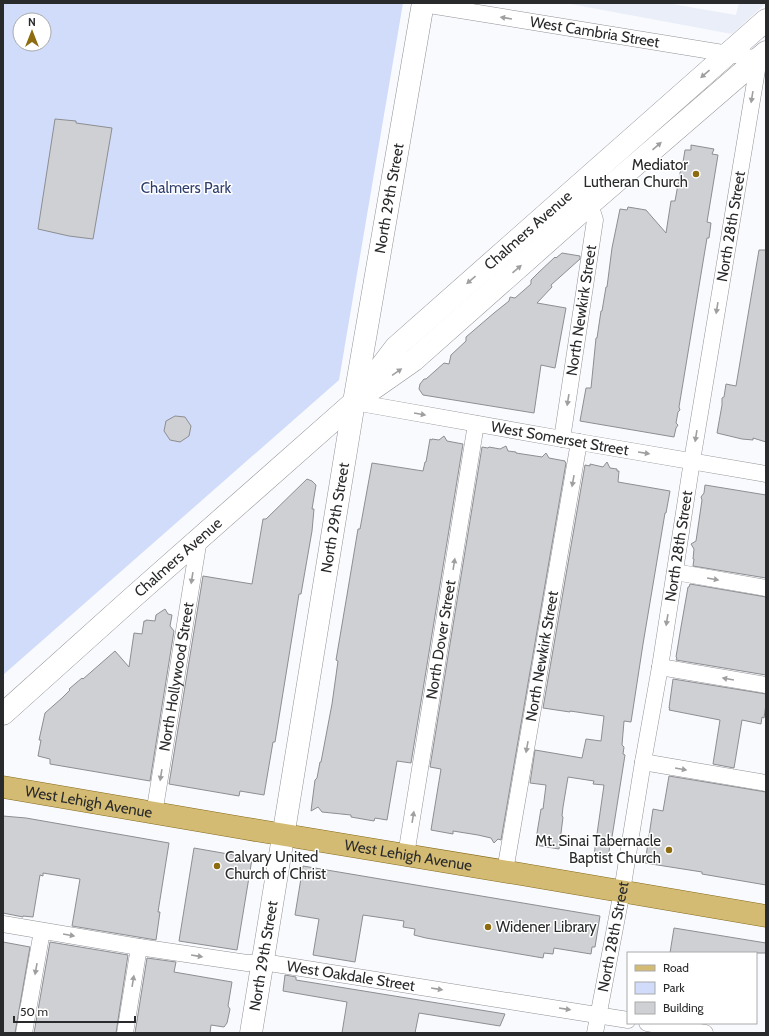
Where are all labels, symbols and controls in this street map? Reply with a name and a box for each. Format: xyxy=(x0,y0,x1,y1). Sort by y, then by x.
north arrow xyxy=(12,12,52,52)
street label: West Cambria Street xyxy=(529,13,661,51)
text: N xyxy=(28,15,36,29)
one-way arrow xyxy=(500,15,512,21)
one-way arrow xyxy=(700,69,710,78)
one-way arrow xyxy=(749,91,755,103)
street label: North 29th Street xyxy=(371,142,408,255)
one-way arrow xyxy=(652,142,662,151)
place label: Mediator Lutheran Church xyxy=(584,156,688,191)
marker: Mediator Lutheran Church xyxy=(691,169,701,179)
street label: North 28th Street xyxy=(713,170,749,283)
park label: Chalmers Park xyxy=(141,179,231,197)
street label: Chalmers Avenue xyxy=(481,187,576,274)
street label: North Newkirk Street xyxy=(563,244,600,377)
one-way arrow xyxy=(512,264,522,274)
one-way arrow xyxy=(466,276,477,285)
one-way arrow xyxy=(714,302,720,314)
one-way arrow xyxy=(392,368,403,376)
one-way arrow xyxy=(564,394,570,407)
one-way arrow xyxy=(414,411,426,417)
street label: West Somerset Street xyxy=(490,418,630,459)
one-way arrow xyxy=(693,430,699,442)
one-way arrow xyxy=(638,450,651,456)
street label: North 29th Street xyxy=(317,461,353,574)
one-way arrow xyxy=(570,475,576,487)
street label: North 28th Street xyxy=(661,489,696,603)
street label: Chalmers Avenue xyxy=(131,514,226,601)
one-way arrow xyxy=(451,558,457,570)
one-way arrow xyxy=(189,571,195,584)
one-way arrow xyxy=(707,576,719,582)
street label: North Dover Street xyxy=(422,579,459,701)
street label: North Newkirk Street xyxy=(522,589,562,723)
street label: North Hollywood Street xyxy=(155,601,198,753)
one-way arrow xyxy=(664,614,670,626)
one-way arrow xyxy=(721,676,734,682)
one-way arrow xyxy=(524,741,530,753)
one-way arrow xyxy=(675,766,687,772)
one-way arrow xyxy=(157,769,163,781)
street label: West Lehigh Avenue xyxy=(24,782,154,822)
one-way arrow xyxy=(410,811,416,823)
place label: Mt. Sinai Tabernacle Baptist Church xyxy=(535,832,661,867)
street label: West Lehigh Avenue xyxy=(343,836,474,875)
marker: Mt. Sinai Tabernacle Baptist Church xyxy=(664,845,674,855)
place label: Calvary United Church of Christ xyxy=(225,848,326,883)
marker: Calvary United Church of Christ xyxy=(212,861,222,871)
street label: North 28th Street xyxy=(594,880,632,993)
street label: North 29th Street xyxy=(246,900,281,1012)
place label: Widener Library xyxy=(496,918,597,936)
marker: Widener Library xyxy=(483,922,493,932)
one-way arrow xyxy=(63,932,75,938)
legend xyxy=(627,952,757,1024)
one-way arrow xyxy=(191,953,204,959)
street label: West Oakdale Street xyxy=(285,957,416,995)
text: Road xyxy=(663,960,689,975)
one-way arrow xyxy=(32,963,38,975)
one-way arrow xyxy=(130,975,136,987)
text: Park xyxy=(663,980,685,995)
one-way arrow xyxy=(431,986,443,992)
scale bar xyxy=(14,998,135,1024)
text: Building xyxy=(663,1000,705,1015)
text: 50 m xyxy=(20,1004,48,1019)
one-way arrow xyxy=(559,1007,571,1013)

